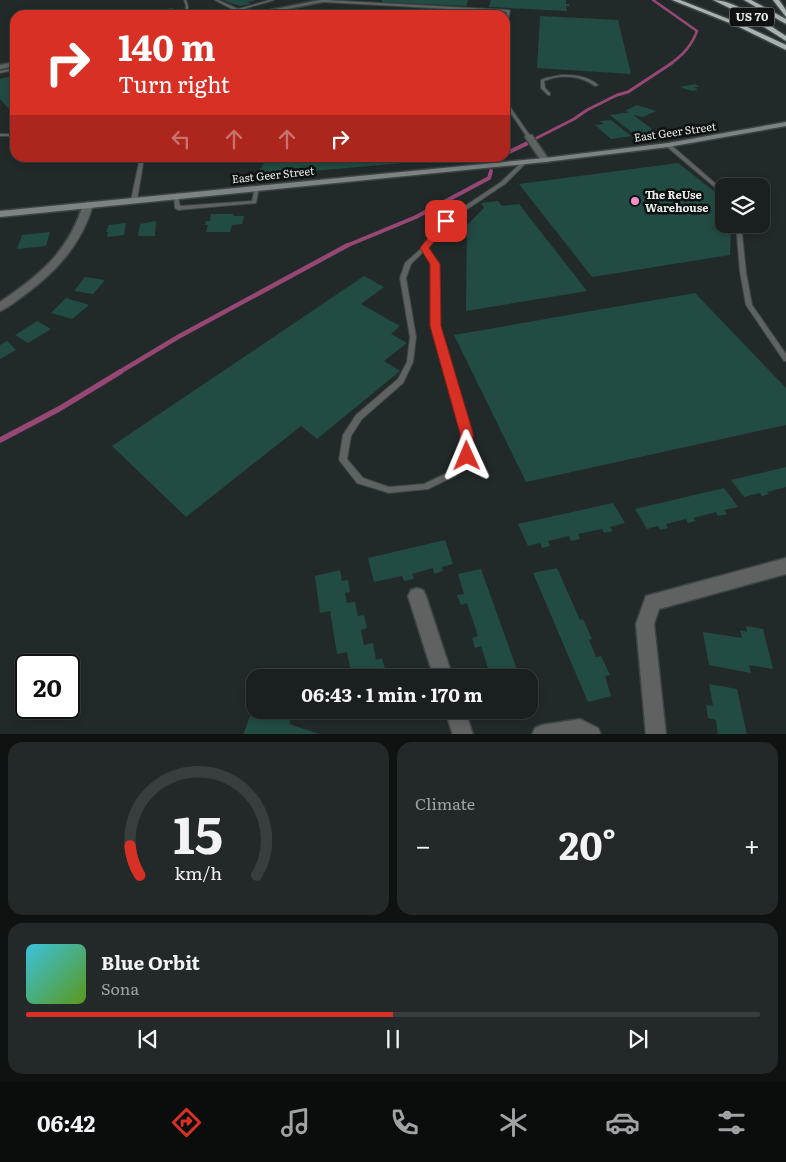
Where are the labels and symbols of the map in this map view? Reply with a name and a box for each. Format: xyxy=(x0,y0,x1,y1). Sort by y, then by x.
road number: US 70 xyxy=(730,8,774,26)
street label: East Geer Street xyxy=(633,117,718,145)
street label: East Geer Street xyxy=(231,162,315,186)
place label: The ReUse Warehouse xyxy=(645,186,708,215)
marker: The ReUse Warehouse xyxy=(629,195,641,207)
pin xyxy=(425,200,467,242)
position arrow xyxy=(440,429,492,481)
speed limit sign: 20 xyxy=(15,654,80,719)

